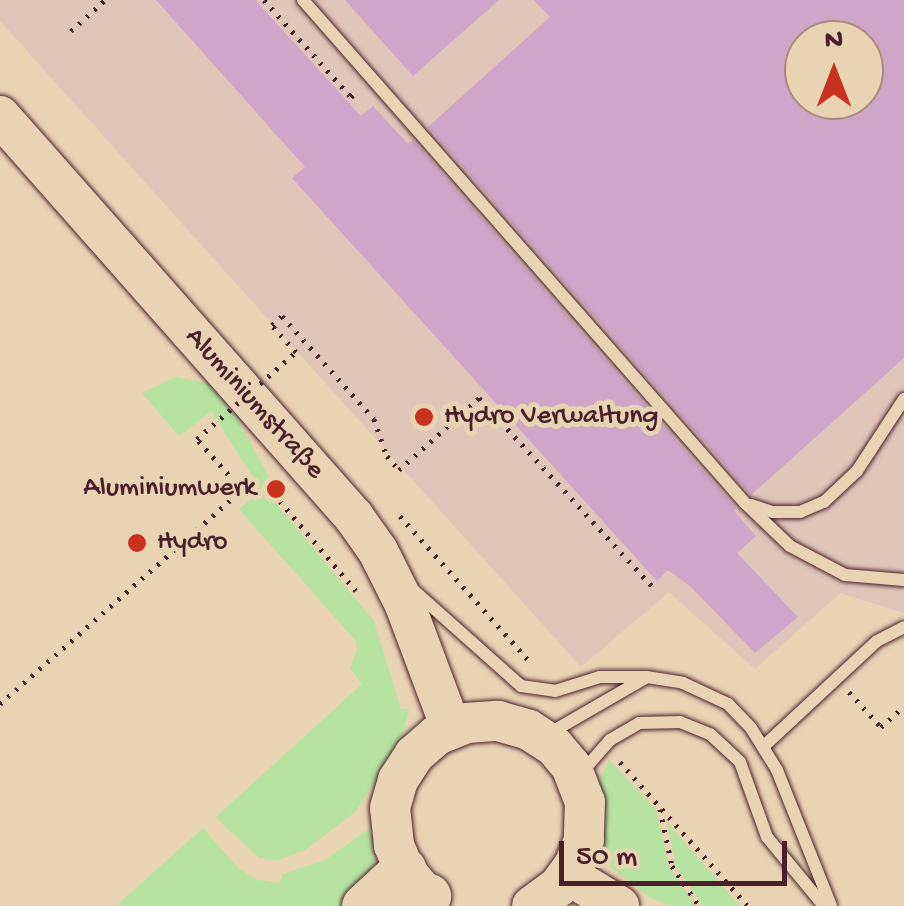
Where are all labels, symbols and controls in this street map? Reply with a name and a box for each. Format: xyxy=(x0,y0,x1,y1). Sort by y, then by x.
north arrow xyxy=(784,20,884,120)
text: N xyxy=(825,25,843,58)
street label: Aluminiumstraße xyxy=(177,321,331,487)
place label: Hydro Verwaltung xyxy=(444,400,658,434)
marker: Hydro Verwaltung xyxy=(413,406,435,428)
place label: Aluminiumwerk xyxy=(83,472,256,506)
marker: Aluminiumwerk xyxy=(265,478,287,500)
place label: Hydro xyxy=(157,526,228,560)
marker: Hydro xyxy=(126,532,148,554)
scale bar xyxy=(564,821,792,883)
text: 50 m xyxy=(576,841,637,876)

